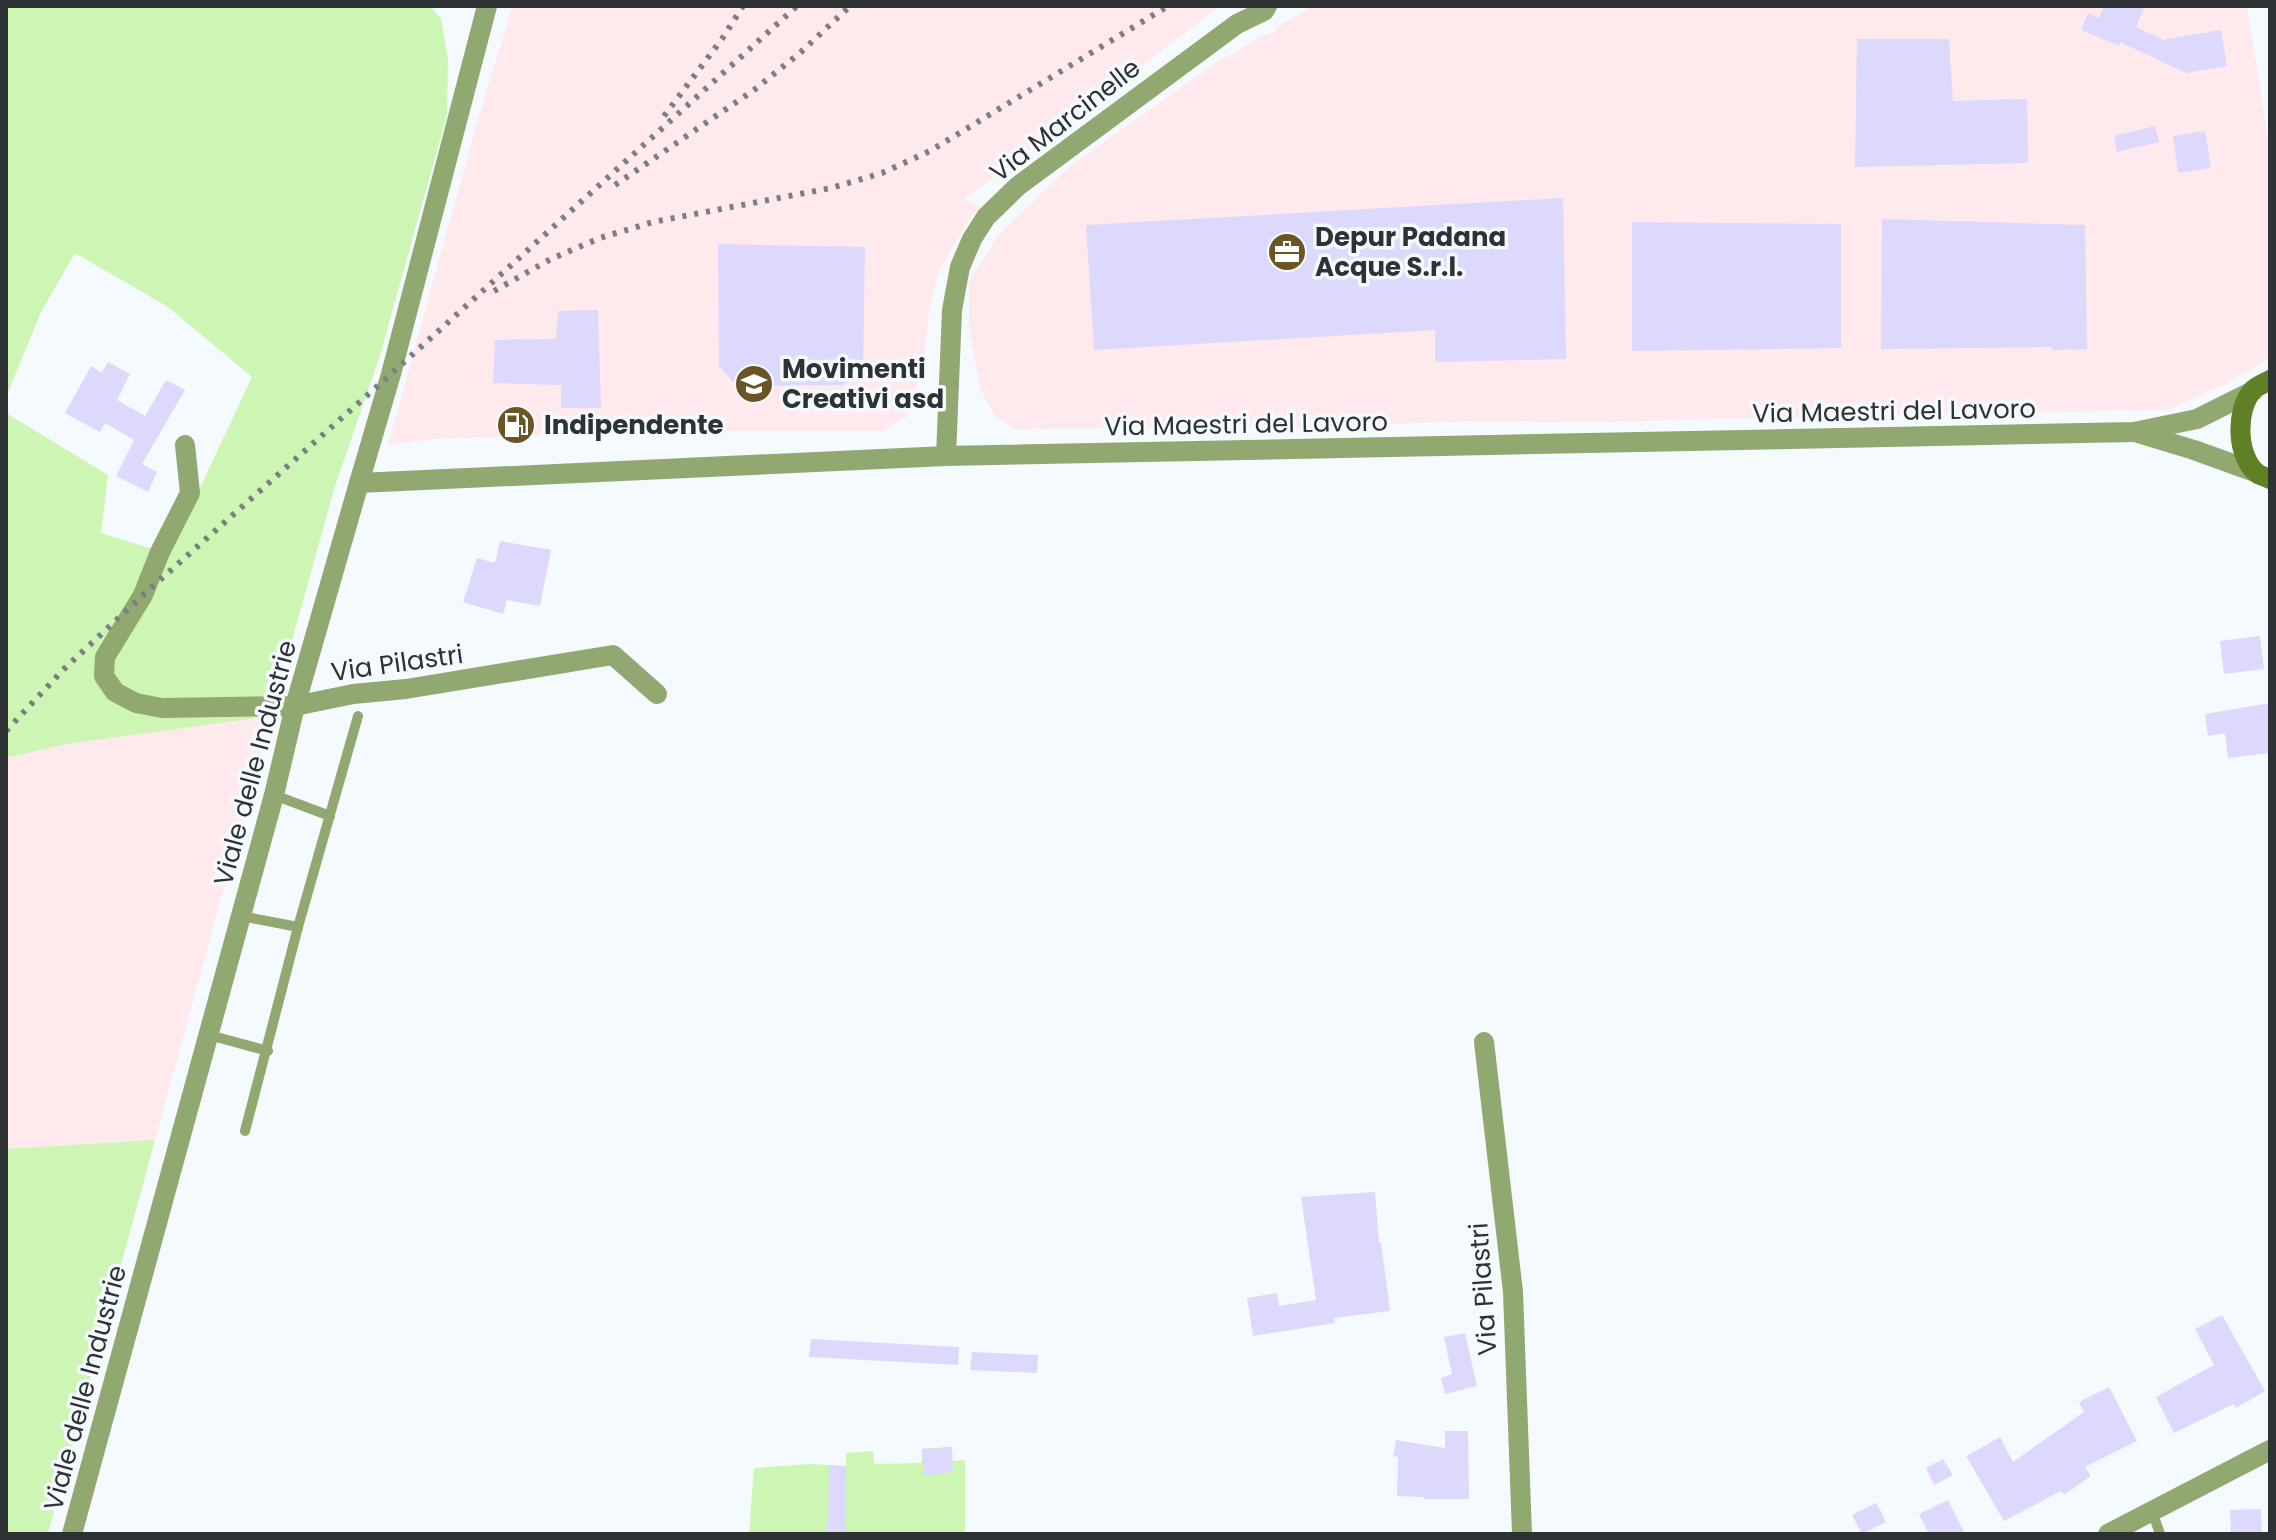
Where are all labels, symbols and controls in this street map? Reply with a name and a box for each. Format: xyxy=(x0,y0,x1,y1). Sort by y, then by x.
street label: Via Marcinelle xyxy=(982,50,1148,190)
place label: Depur Padana Acque S.r.l. xyxy=(1315,219,1506,285)
office icon: Depur Padana Acque S.r.l. xyxy=(1266,231,1308,273)
place label: Movimenti Creativi asd xyxy=(782,351,944,417)
school or university icon: Movimenti Creativi asd xyxy=(733,363,775,405)
street label: Via Maestri del Lavoro xyxy=(1752,391,2036,431)
fuel station icon: Indipendente xyxy=(495,404,537,446)
street label: Via Maestri del Lavoro xyxy=(1104,404,1388,444)
place label: Indipendente xyxy=(544,407,723,443)
street label: Viale delle Industrie xyxy=(205,636,305,890)
street label: Via Pilastri xyxy=(329,636,465,690)
street label: Via Pilastri xyxy=(1460,1221,1506,1357)
street label: Viale delle Industrie xyxy=(35,1261,135,1515)

